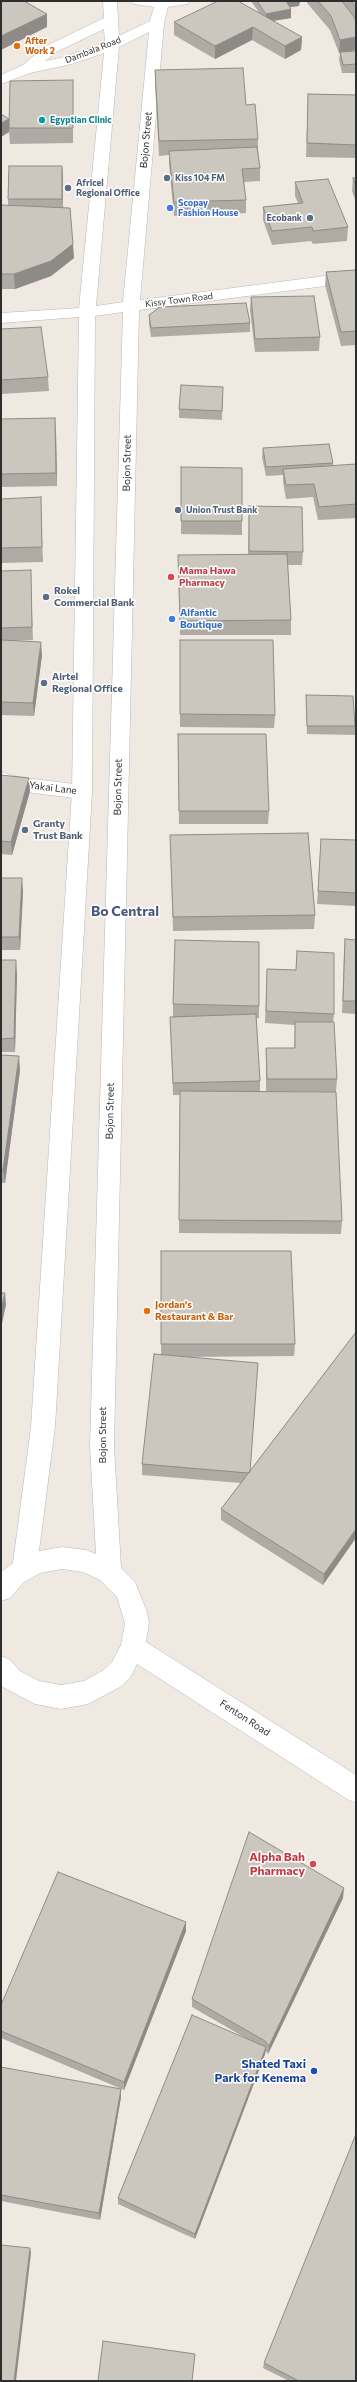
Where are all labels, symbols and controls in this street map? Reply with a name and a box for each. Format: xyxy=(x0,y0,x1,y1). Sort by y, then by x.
street label: Dambala Road xyxy=(64,34,122,66)
place label: After Work 2 xyxy=(25,36,55,57)
marker: After Work 2 xyxy=(12,41,22,51)
street label: Bojon Street xyxy=(138,111,154,169)
marker: Egyptian Clinic xyxy=(37,115,47,125)
place label: Egyptian Clinic xyxy=(50,115,112,125)
marker: Kiss 104 FM xyxy=(162,173,172,183)
place label: Kiss 104 FM xyxy=(175,173,225,183)
place label: Africel Regional Office xyxy=(76,178,140,199)
marker: Africel Regional Office xyxy=(63,183,73,193)
place label: Scopay Fashion House xyxy=(178,198,238,219)
marker: Scopay Fashion House xyxy=(165,203,175,213)
place label: Ecobank xyxy=(266,213,302,223)
marker: Ecobank xyxy=(305,213,315,223)
street label: Kissy Town Road xyxy=(144,290,214,310)
street label: Bojon Street xyxy=(121,434,133,492)
marker: Union Trust Bank xyxy=(173,505,183,515)
place label: Union Trust Bank xyxy=(186,505,257,515)
place label: Mama Hawa Pharmacy xyxy=(179,565,236,588)
marker: Mama Hawa Pharmacy xyxy=(166,572,176,582)
place label: Rokel Commercial Bank xyxy=(54,585,134,608)
marker: Rokel Commercial Bank xyxy=(41,592,51,602)
place label: Alfantic Boutique xyxy=(180,607,222,630)
marker: Alfantic Boutique xyxy=(167,614,177,624)
place label: Airtel Regional Office xyxy=(52,671,123,694)
marker: Airtel Regional Office xyxy=(39,678,49,688)
street label: Bojon Street xyxy=(112,758,124,816)
street label: Yakai Lane xyxy=(29,779,77,797)
place label: Granty Trust Bank xyxy=(33,818,83,842)
marker: Granty Trust Bank xyxy=(20,825,30,835)
district label: Bo Central xyxy=(91,903,159,919)
street label: Bojon Street xyxy=(104,1082,116,1140)
place label: Jordan's Restaurant & Bar xyxy=(155,1299,233,1322)
marker: Jordan's Restaurant & Bar xyxy=(142,1306,152,1316)
street label: Bojon Street xyxy=(97,1407,109,1463)
street label: Fenton Road xyxy=(218,1697,272,1739)
place label: Alpha Bah Pharmacy xyxy=(249,1850,305,1878)
marker: Alpha Bah Pharmacy xyxy=(308,1859,318,1869)
place label: Shated Taxi Park for Kenema xyxy=(214,2057,306,2085)
marker: Shated Taxi Park for Kenema xyxy=(309,2066,319,2076)

